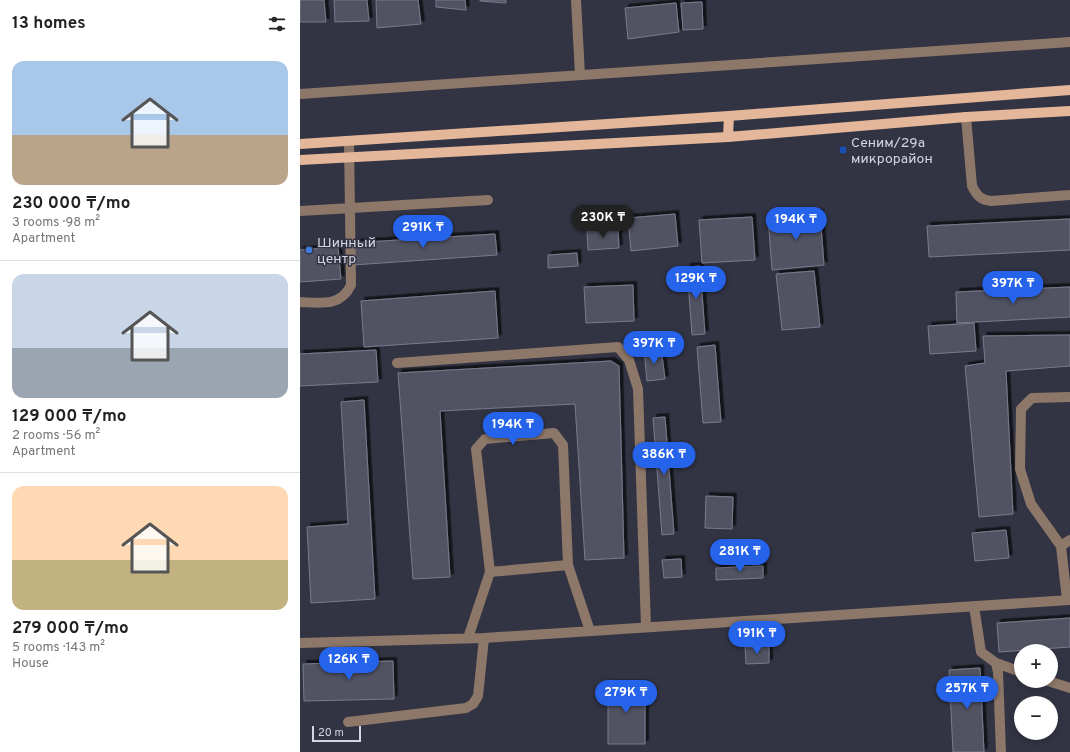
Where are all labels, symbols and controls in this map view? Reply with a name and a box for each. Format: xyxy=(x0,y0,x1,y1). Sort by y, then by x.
text: 13 homes xyxy=(12,13,86,35)
icon: filters xyxy=(266,13,288,35)
icon: home xyxy=(114,87,186,159)
place label: Сеним/29а микрорайон xyxy=(851,135,933,168)
marker: Сеним/29а микрорайон xyxy=(838,145,848,155)
text: 230 000 ₸/mo xyxy=(12,193,130,215)
pin: 230K ₸ xyxy=(570,205,636,239)
pin: 194K ₸ xyxy=(763,207,829,241)
text: 230K ₸ xyxy=(580,210,626,226)
text: 194K ₸ xyxy=(775,212,817,228)
text: 3 rooms · 98 m² xyxy=(12,215,100,231)
pin: 291K ₸ xyxy=(390,215,456,249)
text: 291K ₸ xyxy=(402,220,444,236)
text: Apartment xyxy=(12,231,75,247)
place label: Шинный центр xyxy=(317,235,376,268)
marker: Шинный центр xyxy=(304,245,314,255)
pin: 129K ₸ xyxy=(663,266,729,300)
text: 129K ₸ xyxy=(675,271,717,287)
pin: 397K ₸ xyxy=(980,271,1046,305)
text: 397K ₸ xyxy=(991,276,1035,292)
icon: home xyxy=(114,300,186,372)
pin: 397K ₸ xyxy=(621,331,687,365)
text: 397K ₸ xyxy=(632,336,676,352)
text: 129 000 ₸/mo xyxy=(12,406,127,428)
pin: 194K ₸ xyxy=(480,412,546,446)
text: 194K ₸ xyxy=(492,417,534,433)
text: 2 rooms · 56 m² xyxy=(12,428,100,444)
pin: 386K ₸ xyxy=(631,442,697,476)
text: Apartment xyxy=(12,444,75,460)
text: 386K ₸ xyxy=(642,447,686,463)
icon: home xyxy=(114,512,186,584)
pin: 281K ₸ xyxy=(707,539,773,573)
text: 281K ₸ xyxy=(719,544,761,560)
text: 279 000 ₸/mo xyxy=(12,618,129,640)
pin: 191K ₸ xyxy=(724,621,790,655)
text: 191K ₸ xyxy=(737,626,777,642)
text: 5 rooms · 143 m² xyxy=(12,640,105,656)
map controls xyxy=(1014,644,1058,740)
button: + xyxy=(1014,644,1058,688)
pin: 126K ₸ xyxy=(316,647,382,681)
text: 126K ₸ xyxy=(328,652,370,668)
text: House xyxy=(12,656,49,672)
pin: 257K ₸ xyxy=(934,676,1000,710)
pin: 279K ₸ xyxy=(593,680,659,714)
text: 257K ₸ xyxy=(945,681,989,697)
text: 279K ₸ xyxy=(604,685,648,701)
button: − xyxy=(1014,696,1058,740)
scale bar xyxy=(312,724,361,743)
text: 20 m xyxy=(318,726,344,740)

